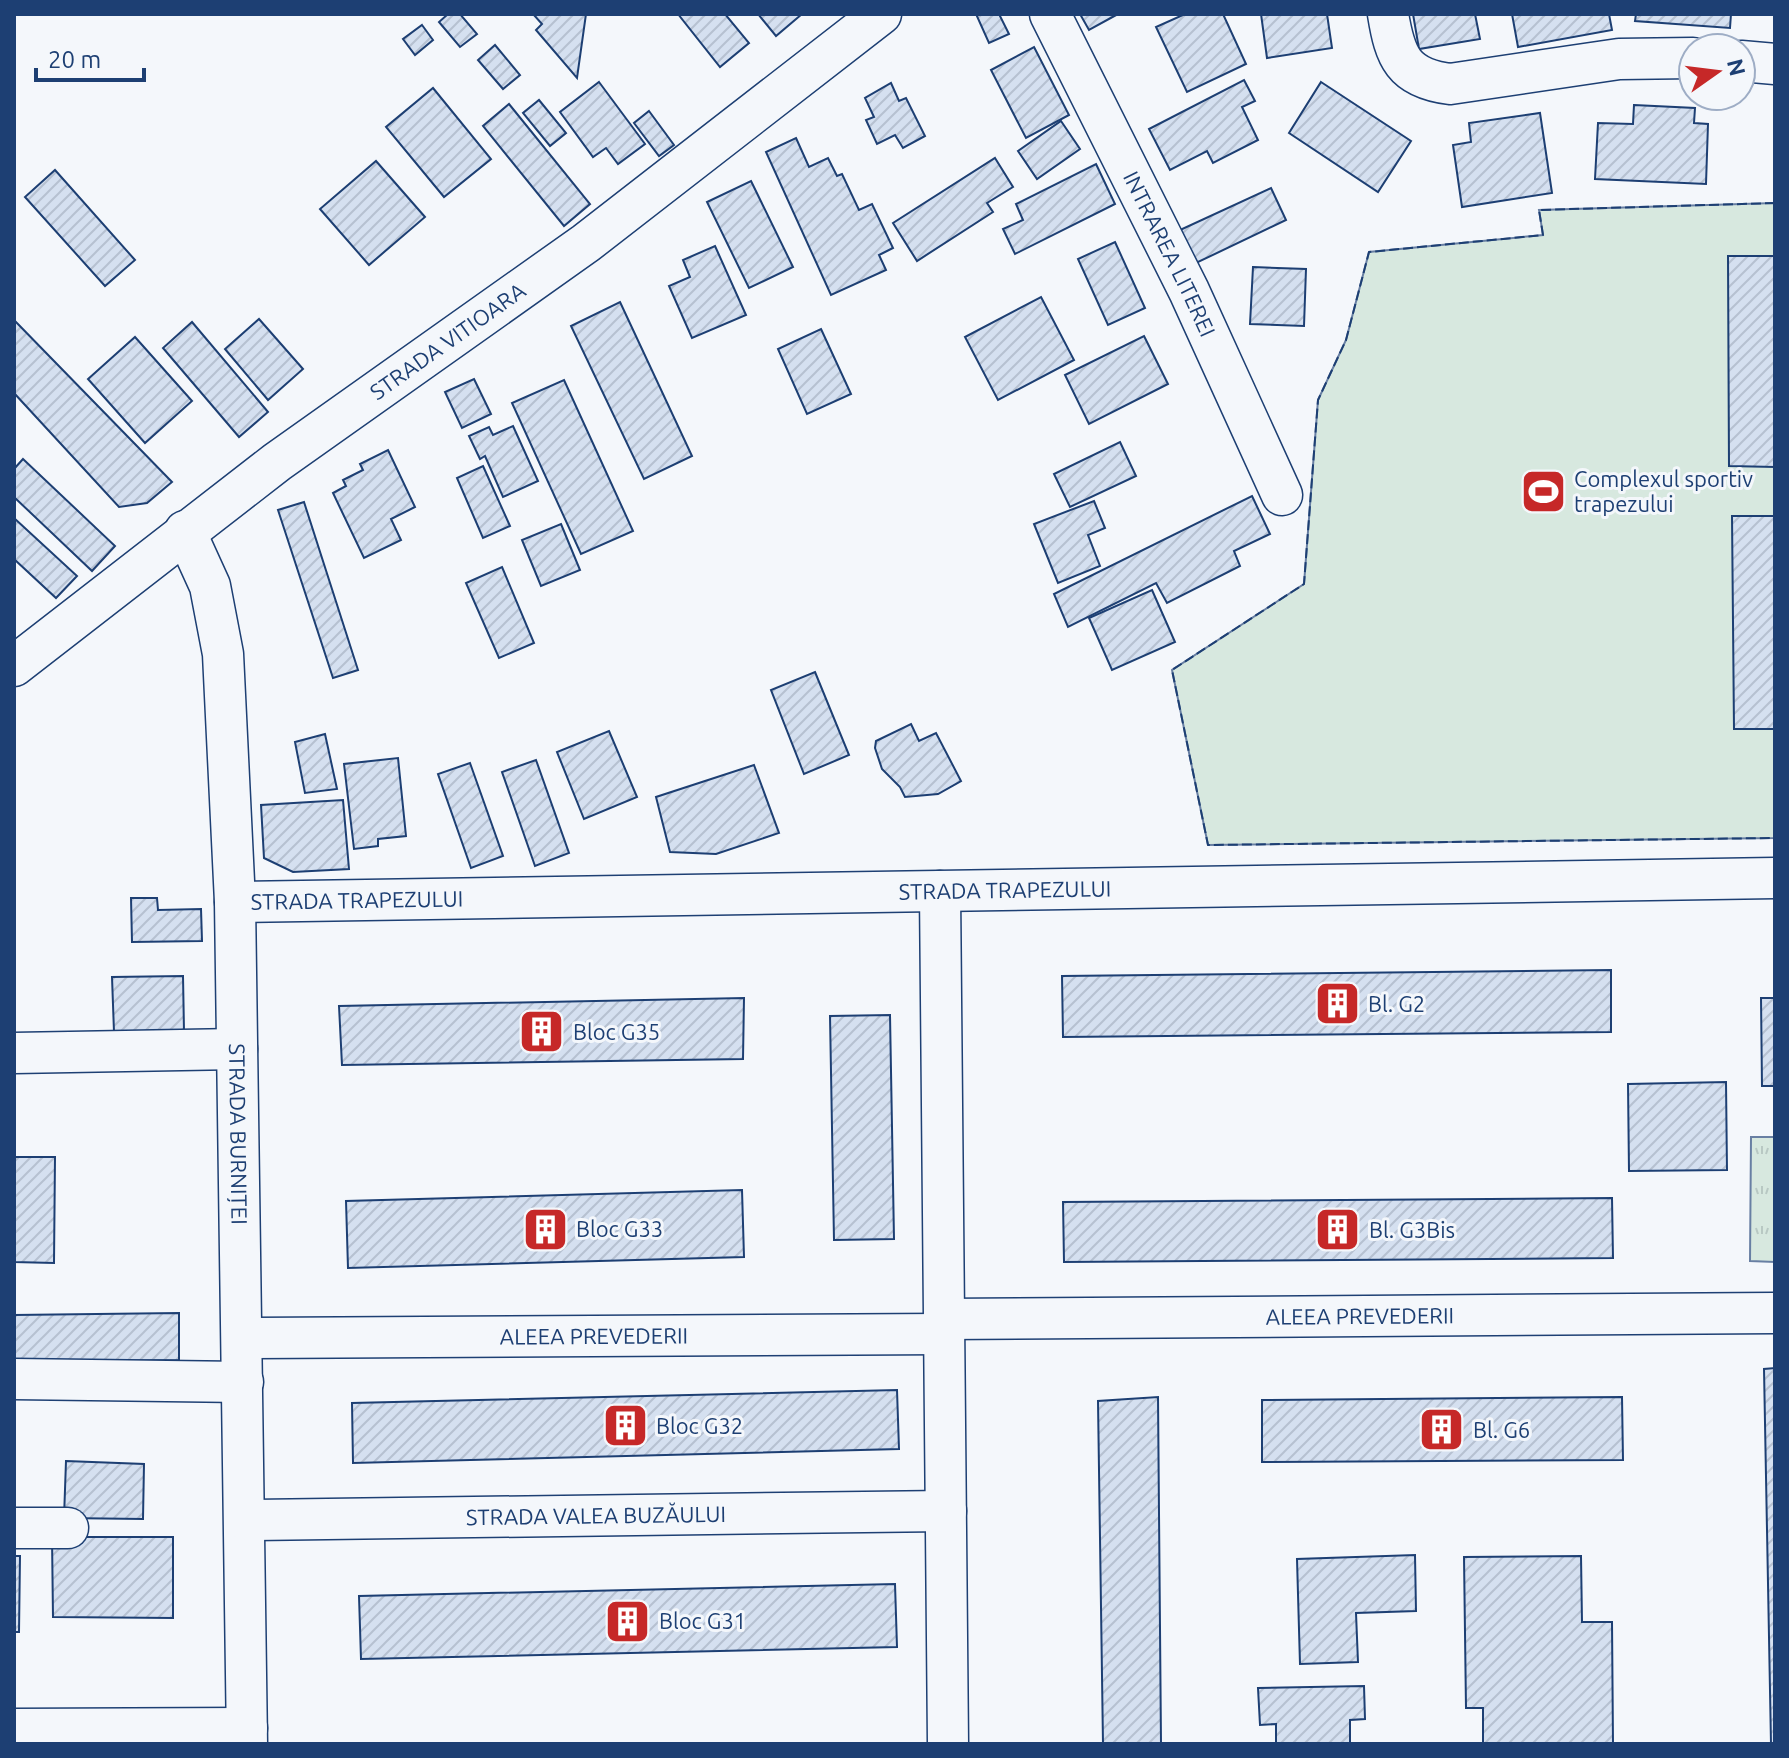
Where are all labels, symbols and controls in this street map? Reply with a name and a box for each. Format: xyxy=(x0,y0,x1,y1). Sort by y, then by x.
scale bar xyxy=(36,32,144,82)
north arrow xyxy=(1677,32,1757,112)
text: 20 m xyxy=(48,46,101,73)
text: N xyxy=(1723,56,1751,78)
street label: INTRAREA LITEREI xyxy=(1119,167,1221,340)
street label: STRADA VITIOARA xyxy=(365,277,530,404)
place label: Complexul sportiv trapezului xyxy=(1574,466,1753,516)
sports icon: Complexul sportiv trapezului xyxy=(1519,468,1567,516)
street label: STRADA TRAPEZULUI xyxy=(898,875,1111,904)
street label: STRADA TRAPEZULUI xyxy=(250,885,464,914)
building icon: Bl. G2 xyxy=(1313,980,1361,1028)
place label: Bl. G2 xyxy=(1368,991,1425,1016)
building icon: Bloc G35 xyxy=(518,1008,566,1056)
place label: Bloc G35 xyxy=(573,1019,660,1044)
street label: STRADA BURNIȚEI xyxy=(225,1043,253,1225)
building icon: Bloc G33 xyxy=(521,1205,569,1253)
building icon: Bl. G3Bis xyxy=(1314,1206,1362,1254)
place label: Bloc G33 xyxy=(576,1216,663,1241)
place label: Bl. G3Bis xyxy=(1369,1217,1455,1242)
street label: ALEEA PREVEDERII xyxy=(1266,1302,1454,1329)
street label: ALEEA PREVEDERII xyxy=(500,1322,688,1349)
building icon: Bloc G32 xyxy=(601,1402,649,1450)
building icon: Bl. G6 xyxy=(1418,1406,1466,1454)
place label: Bloc G32 xyxy=(656,1413,743,1438)
place label: Bl. G6 xyxy=(1473,1417,1530,1442)
street label: STRADA VALEA BUZĂULUI xyxy=(466,1501,726,1529)
building icon: Bloc G31 xyxy=(604,1597,652,1645)
place label: Bloc G31 xyxy=(659,1608,746,1633)

